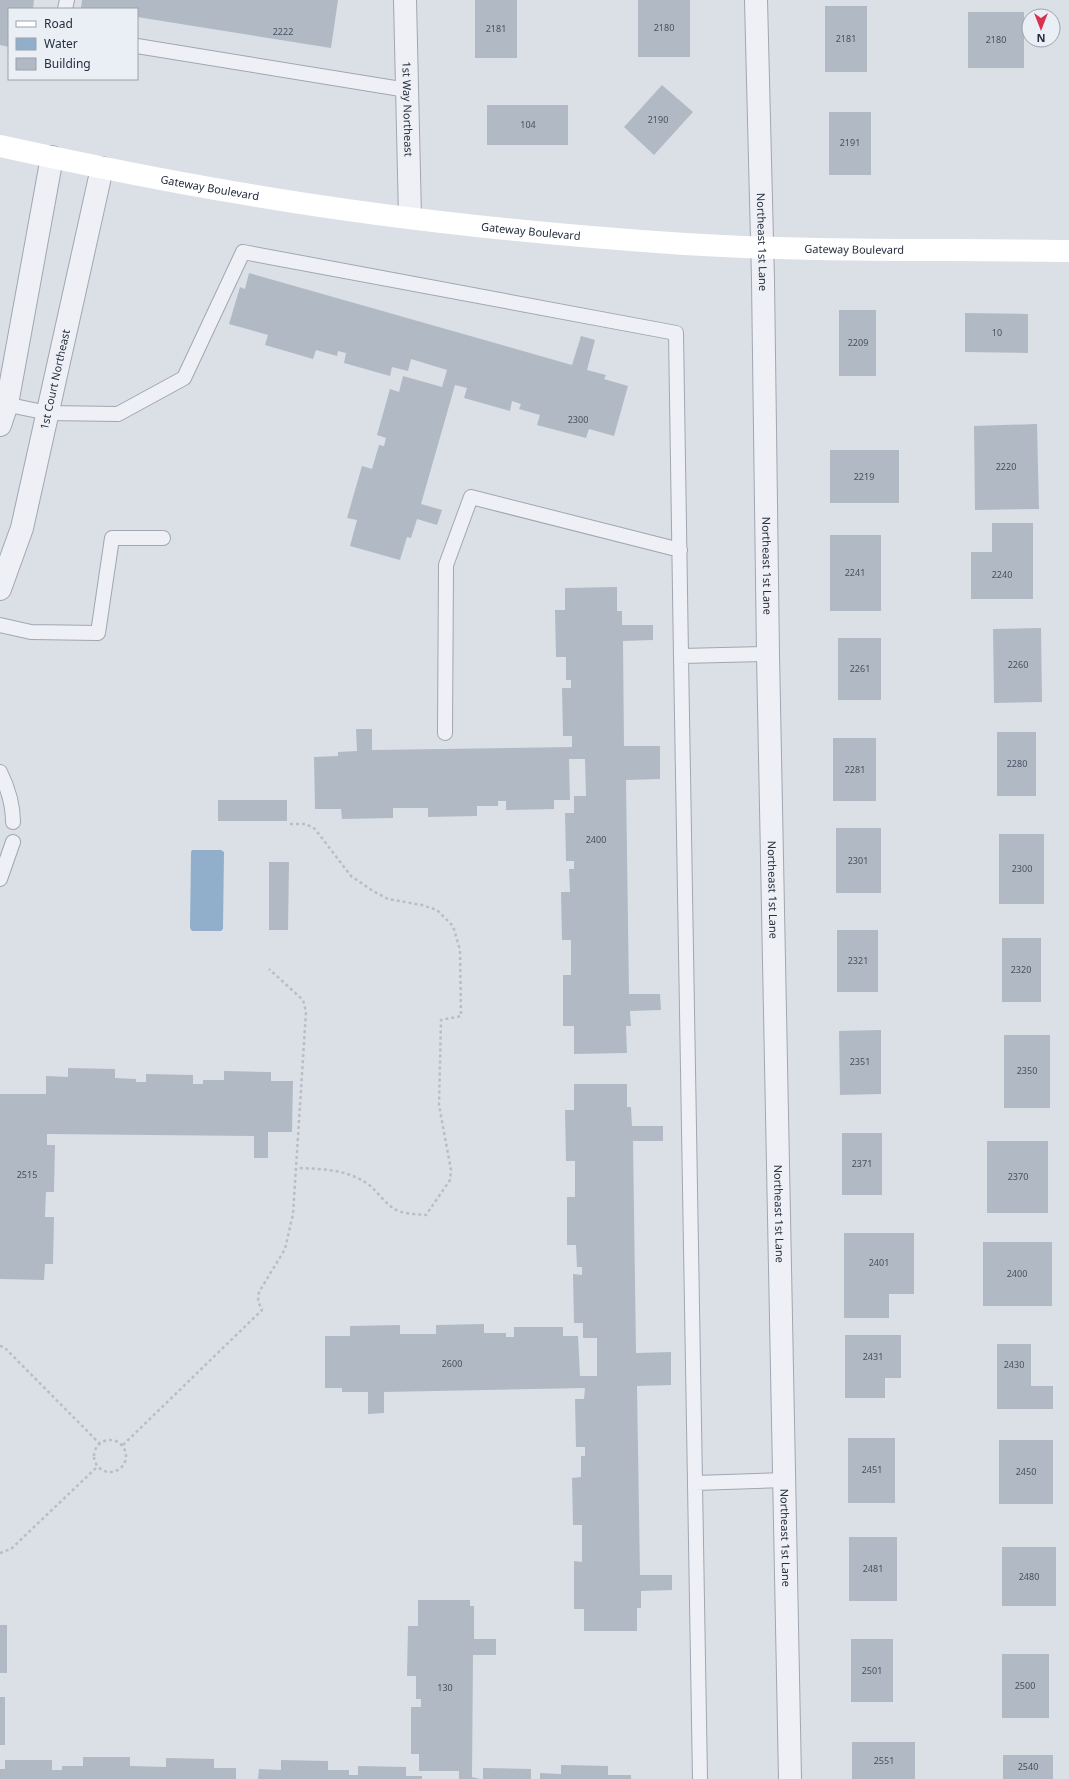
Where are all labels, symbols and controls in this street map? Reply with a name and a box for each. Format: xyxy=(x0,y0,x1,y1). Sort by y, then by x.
legend xyxy=(8,8,138,80)
north arrow xyxy=(1021,8,1061,48)
text: Road xyxy=(44,15,73,32)
house number: 2180 xyxy=(654,21,674,34)
house number: 2181 xyxy=(486,22,506,35)
house number: 2222 xyxy=(273,25,293,38)
text: N xyxy=(1037,31,1045,46)
house number: 2181 xyxy=(836,32,856,45)
house number: 2180 xyxy=(986,33,1006,46)
text: Water xyxy=(44,35,78,52)
text: Building xyxy=(44,55,91,72)
street label: 1st Way Northeast xyxy=(399,61,417,157)
house number: 2190 xyxy=(648,113,668,126)
house number: 104 xyxy=(520,118,536,131)
house number: 2191 xyxy=(840,136,860,149)
street label: Gateway Boulevard xyxy=(159,171,260,203)
street label: Northeast 1st Lane xyxy=(754,193,771,291)
street label: Gateway Boulevard xyxy=(480,219,581,243)
street label: Gateway Boulevard xyxy=(804,241,904,257)
house number: 10 xyxy=(992,326,1002,339)
street label: 1st Court Northeast xyxy=(36,328,73,431)
house number: 2209 xyxy=(848,336,868,349)
house number: 2300 xyxy=(568,413,588,426)
house number: 2220 xyxy=(996,460,1016,473)
house number: 2219 xyxy=(854,470,874,483)
street label: Northeast 1st Lane xyxy=(759,517,775,615)
house number: 2241 xyxy=(845,566,865,579)
house number: 2240 xyxy=(992,568,1012,581)
house number: 2260 xyxy=(1008,658,1028,671)
house number: 2261 xyxy=(850,662,870,675)
house number: 2280 xyxy=(1007,757,1027,770)
house number: 2281 xyxy=(845,763,865,776)
house number: 2400 xyxy=(586,833,606,846)
street label: Northeast 1st Lane xyxy=(765,841,782,939)
house number: 2301 xyxy=(848,854,868,867)
house number: 2300 xyxy=(1012,862,1032,875)
house number: 2321 xyxy=(848,954,868,967)
house number: 2320 xyxy=(1011,963,1031,976)
house number: 2351 xyxy=(850,1055,870,1068)
house number: 2350 xyxy=(1017,1064,1037,1077)
house number: 2371 xyxy=(852,1157,872,1170)
street label: Northeast 1st Lane xyxy=(771,1164,788,1263)
house number: 2515 xyxy=(17,1168,37,1181)
house number: 2370 xyxy=(1008,1170,1028,1183)
house number: 2401 xyxy=(869,1256,889,1269)
house number: 2400 xyxy=(1007,1267,1027,1280)
house number: 2431 xyxy=(863,1350,883,1363)
house number: 2600 xyxy=(442,1357,462,1370)
house number: 2430 xyxy=(1004,1358,1024,1371)
house number: 2451 xyxy=(862,1463,882,1476)
house number: 2450 xyxy=(1016,1465,1036,1478)
street label: Northeast 1st Lane xyxy=(777,1488,794,1587)
house number: 2481 xyxy=(863,1562,883,1575)
house number: 2480 xyxy=(1019,1570,1039,1583)
house number: 2501 xyxy=(862,1664,882,1677)
house number: 2500 xyxy=(1015,1679,1035,1692)
house number: 130 xyxy=(437,1681,453,1694)
house number: 2551 xyxy=(874,1754,894,1767)
house number: 2540 xyxy=(1018,1760,1038,1773)

